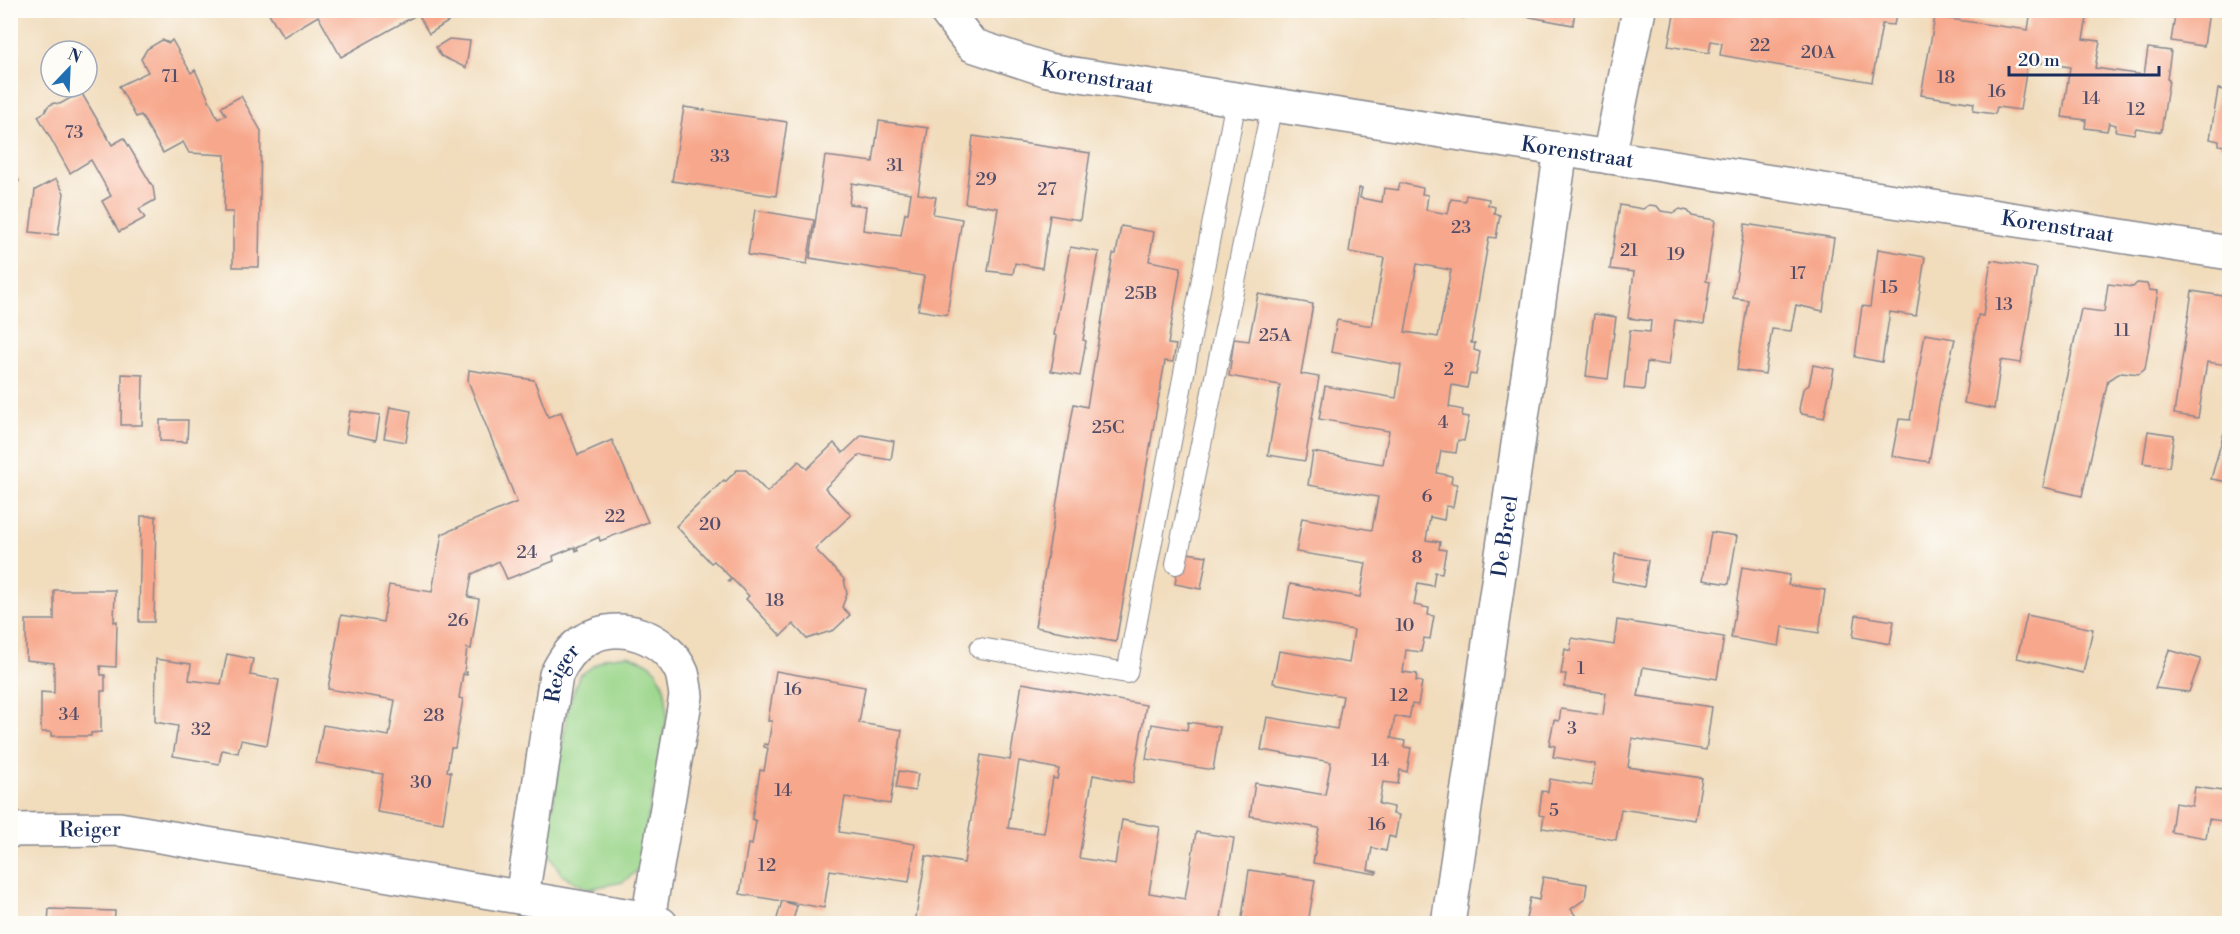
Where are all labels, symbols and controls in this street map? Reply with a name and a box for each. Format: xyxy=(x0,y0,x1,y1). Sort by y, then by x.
house number: 22 xyxy=(1750,34,1770,57)
north arrow xyxy=(39,39,99,99)
scale bar xyxy=(2009,39,2159,77)
house number: 20A xyxy=(1801,41,1836,64)
text: N xyxy=(65,44,85,68)
text: 20 m xyxy=(2018,49,2060,72)
street label: Korenstraat xyxy=(1039,57,1156,100)
house number: 71 xyxy=(161,65,179,88)
house number: 18 xyxy=(1937,66,1955,89)
house number: 16 xyxy=(1988,80,2006,103)
house number: 14 xyxy=(2082,87,2100,110)
house number: 12 xyxy=(2127,98,2145,121)
house number: 73 xyxy=(65,121,83,144)
street label: Korenstraat xyxy=(1519,131,1636,175)
house number: 33 xyxy=(710,145,730,168)
house number: 31 xyxy=(886,154,904,177)
house number: 29 xyxy=(975,168,997,191)
house number: 27 xyxy=(1037,178,1057,201)
street label: Korenstraat xyxy=(2000,206,2116,249)
house number: 23 xyxy=(1451,216,1471,239)
house number: 21 xyxy=(1620,239,1638,262)
house number: 19 xyxy=(1667,243,1685,266)
house number: 17 xyxy=(1790,262,1806,285)
house number: 15 xyxy=(1880,276,1898,299)
house number: 25B xyxy=(1125,282,1157,305)
house number: 13 xyxy=(1995,293,2013,316)
house number: 11 xyxy=(2114,319,2130,342)
house number: 25A xyxy=(1259,324,1292,347)
house number: 2 xyxy=(1444,358,1454,381)
house number: 4 xyxy=(1438,411,1449,434)
house number: 25C xyxy=(1092,416,1124,439)
house number: 6 xyxy=(1422,485,1433,508)
street label: De Breel xyxy=(1487,494,1524,579)
house number: 22 xyxy=(605,505,625,528)
house number: 20 xyxy=(699,513,721,536)
house number: 24 xyxy=(516,541,538,564)
house number: 8 xyxy=(1411,546,1423,569)
house number: 18 xyxy=(766,589,784,612)
house number: 26 xyxy=(447,609,469,632)
house number: 10 xyxy=(1395,614,1415,637)
street label: Reiger xyxy=(540,638,586,704)
house number: 1 xyxy=(1577,657,1585,680)
house number: 16 xyxy=(784,678,802,701)
house number: 12 xyxy=(1390,684,1408,707)
house number: 34 xyxy=(59,703,80,726)
house number: 28 xyxy=(423,704,445,727)
house number: 3 xyxy=(1567,717,1577,740)
house number: 32 xyxy=(191,718,211,741)
house number: 14 xyxy=(1371,749,1389,772)
house number: 30 xyxy=(410,771,432,794)
house number: 14 xyxy=(774,779,792,802)
house number: 5 xyxy=(1549,799,1559,822)
house number: 16 xyxy=(1368,813,1386,836)
street label: Reiger xyxy=(59,817,121,844)
house number: 12 xyxy=(758,854,776,877)

